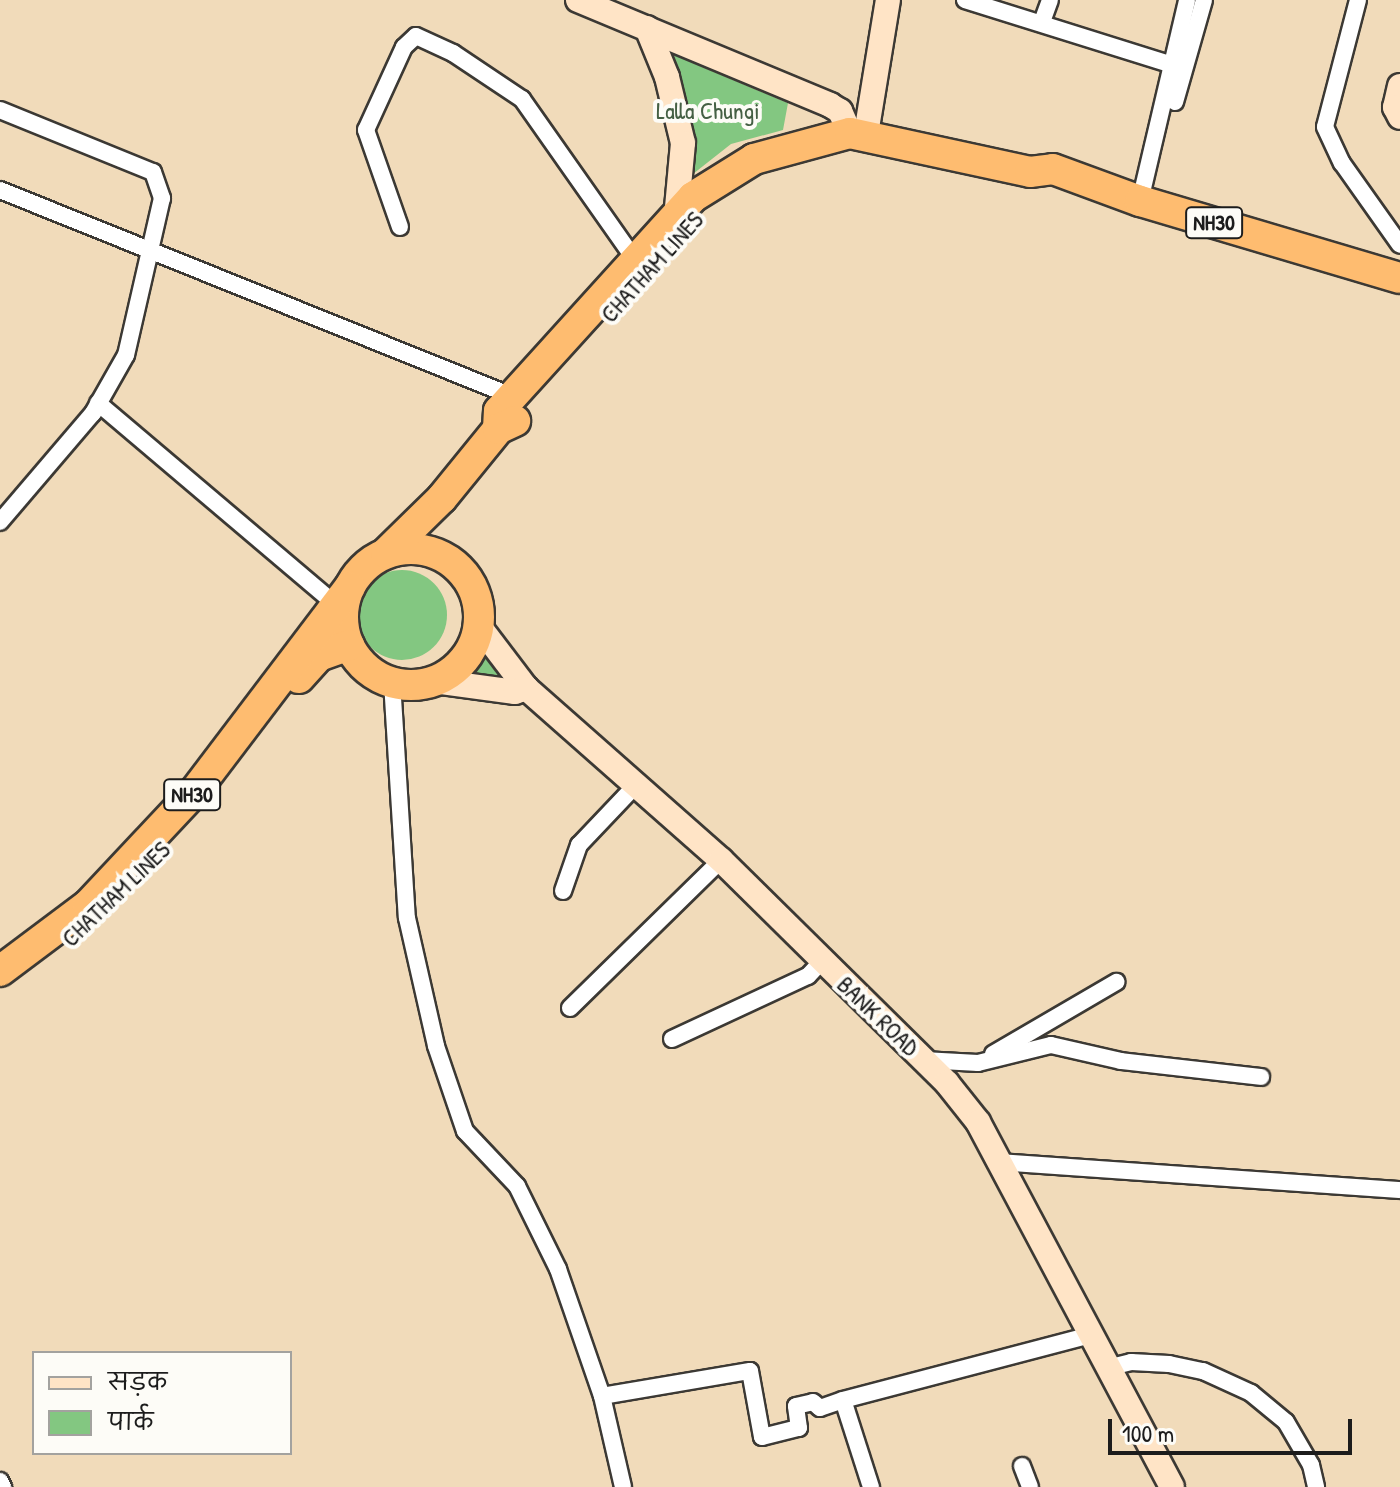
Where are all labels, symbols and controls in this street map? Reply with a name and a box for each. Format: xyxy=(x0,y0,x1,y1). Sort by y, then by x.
park label: Lalla Chungi xyxy=(656,97,760,125)
road number: NH30 xyxy=(1184,205,1244,241)
street label: CHATHAM LINES xyxy=(595,206,709,328)
road number: NH30 xyxy=(162,777,222,813)
street label: CHATHAM LINES xyxy=(56,835,176,953)
street label: BANK ROAD xyxy=(831,970,925,1062)
legend xyxy=(32,1351,292,1455)
text: सड़क xyxy=(108,1365,167,1397)
scale bar xyxy=(1112,1403,1356,1453)
text: पार्क xyxy=(108,1405,153,1437)
text: 100 m xyxy=(1122,1417,1174,1449)

